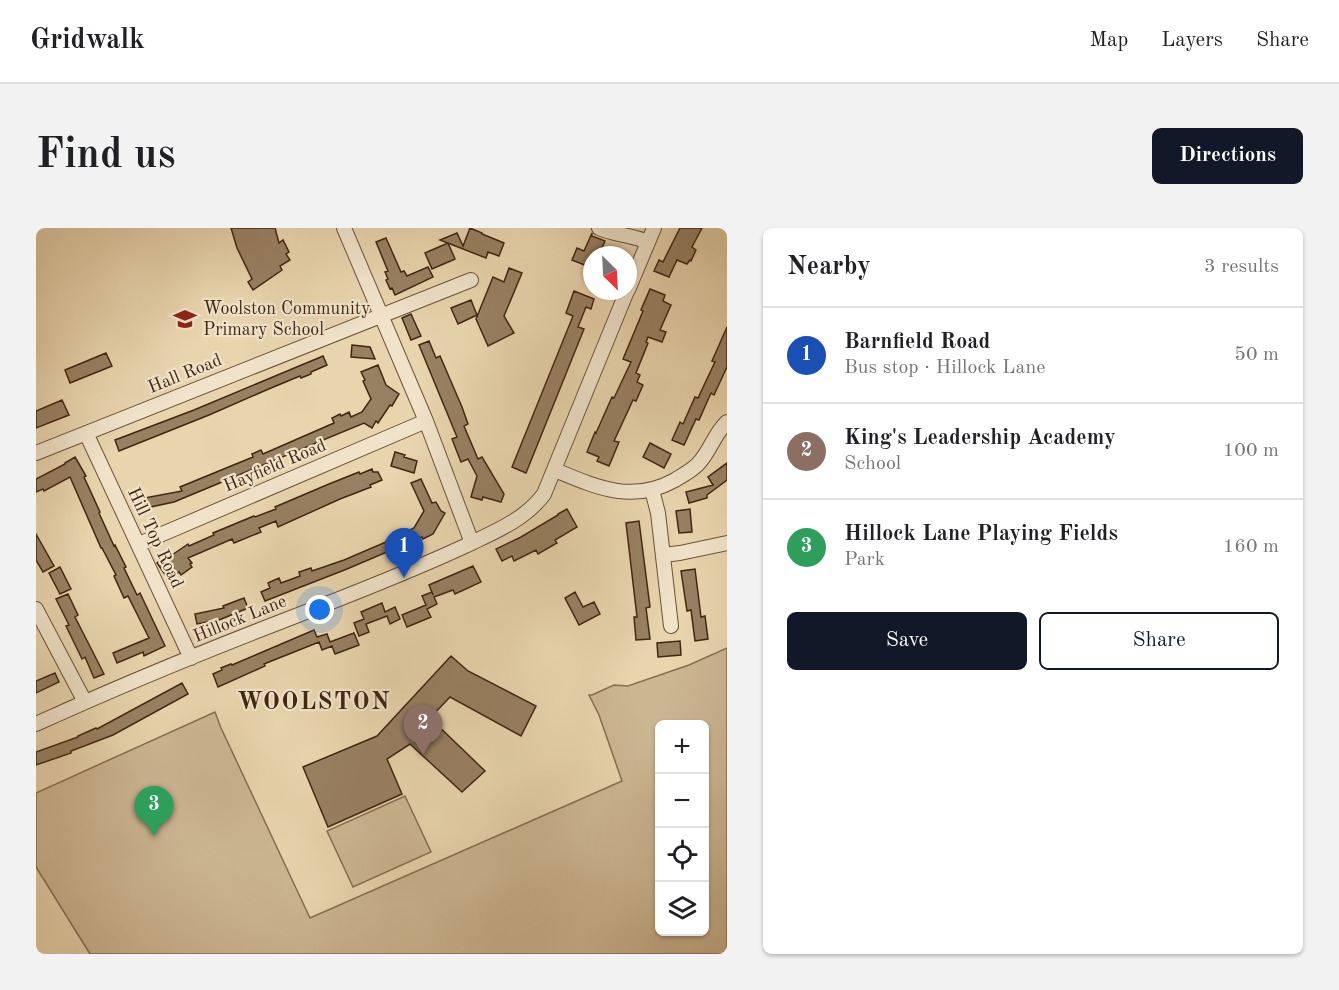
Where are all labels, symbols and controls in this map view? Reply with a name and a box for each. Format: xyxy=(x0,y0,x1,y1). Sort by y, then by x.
text: Gridwalk xyxy=(30,27,145,55)
text: Map xyxy=(1089,30,1128,51)
text: Layers xyxy=(1161,30,1223,51)
text: Share xyxy=(1256,30,1309,51)
button: Directions xyxy=(1152,128,1303,184)
text: Find us xyxy=(36,135,175,177)
north arrow xyxy=(583,246,637,300)
text: Nearby xyxy=(787,254,871,280)
text: 3 results xyxy=(1204,257,1279,277)
place label: Woolston Community Primary School xyxy=(203,300,371,339)
school or university icon: Woolston Community Primary School xyxy=(172,306,198,332)
text: Barnfield Road xyxy=(844,331,990,353)
text: 1 xyxy=(801,345,812,365)
text: 50 m xyxy=(1234,345,1279,365)
street label: Hall Road xyxy=(145,351,225,397)
text: Bus stop · Hillock Lane xyxy=(844,358,1045,378)
text: King's Leadership Academy xyxy=(844,427,1116,449)
street label: Hayfield Road xyxy=(221,436,329,496)
text: 2 xyxy=(801,441,812,461)
text: 100 m xyxy=(1223,441,1279,461)
text: School xyxy=(844,454,901,474)
street label: Hill Top Road xyxy=(124,485,186,591)
text: Hillock Lane Playing Fields xyxy=(844,523,1118,545)
pin: 1 xyxy=(384,528,424,578)
text: 3 xyxy=(801,537,812,557)
text: 160 m xyxy=(1223,537,1279,557)
text: Park xyxy=(844,550,885,570)
street label: Hillock Lane xyxy=(191,592,289,646)
your location xyxy=(305,595,334,624)
button: Save xyxy=(787,612,1027,670)
button: Share xyxy=(1039,612,1279,670)
district label: WOOLSTON xyxy=(237,691,391,715)
pin: 2 xyxy=(404,706,442,755)
map controls xyxy=(655,720,709,936)
button: + xyxy=(655,720,709,774)
button: − xyxy=(655,774,709,828)
pin: 3 xyxy=(134,786,174,836)
button: locate xyxy=(655,828,709,882)
button: layers xyxy=(655,882,709,936)

